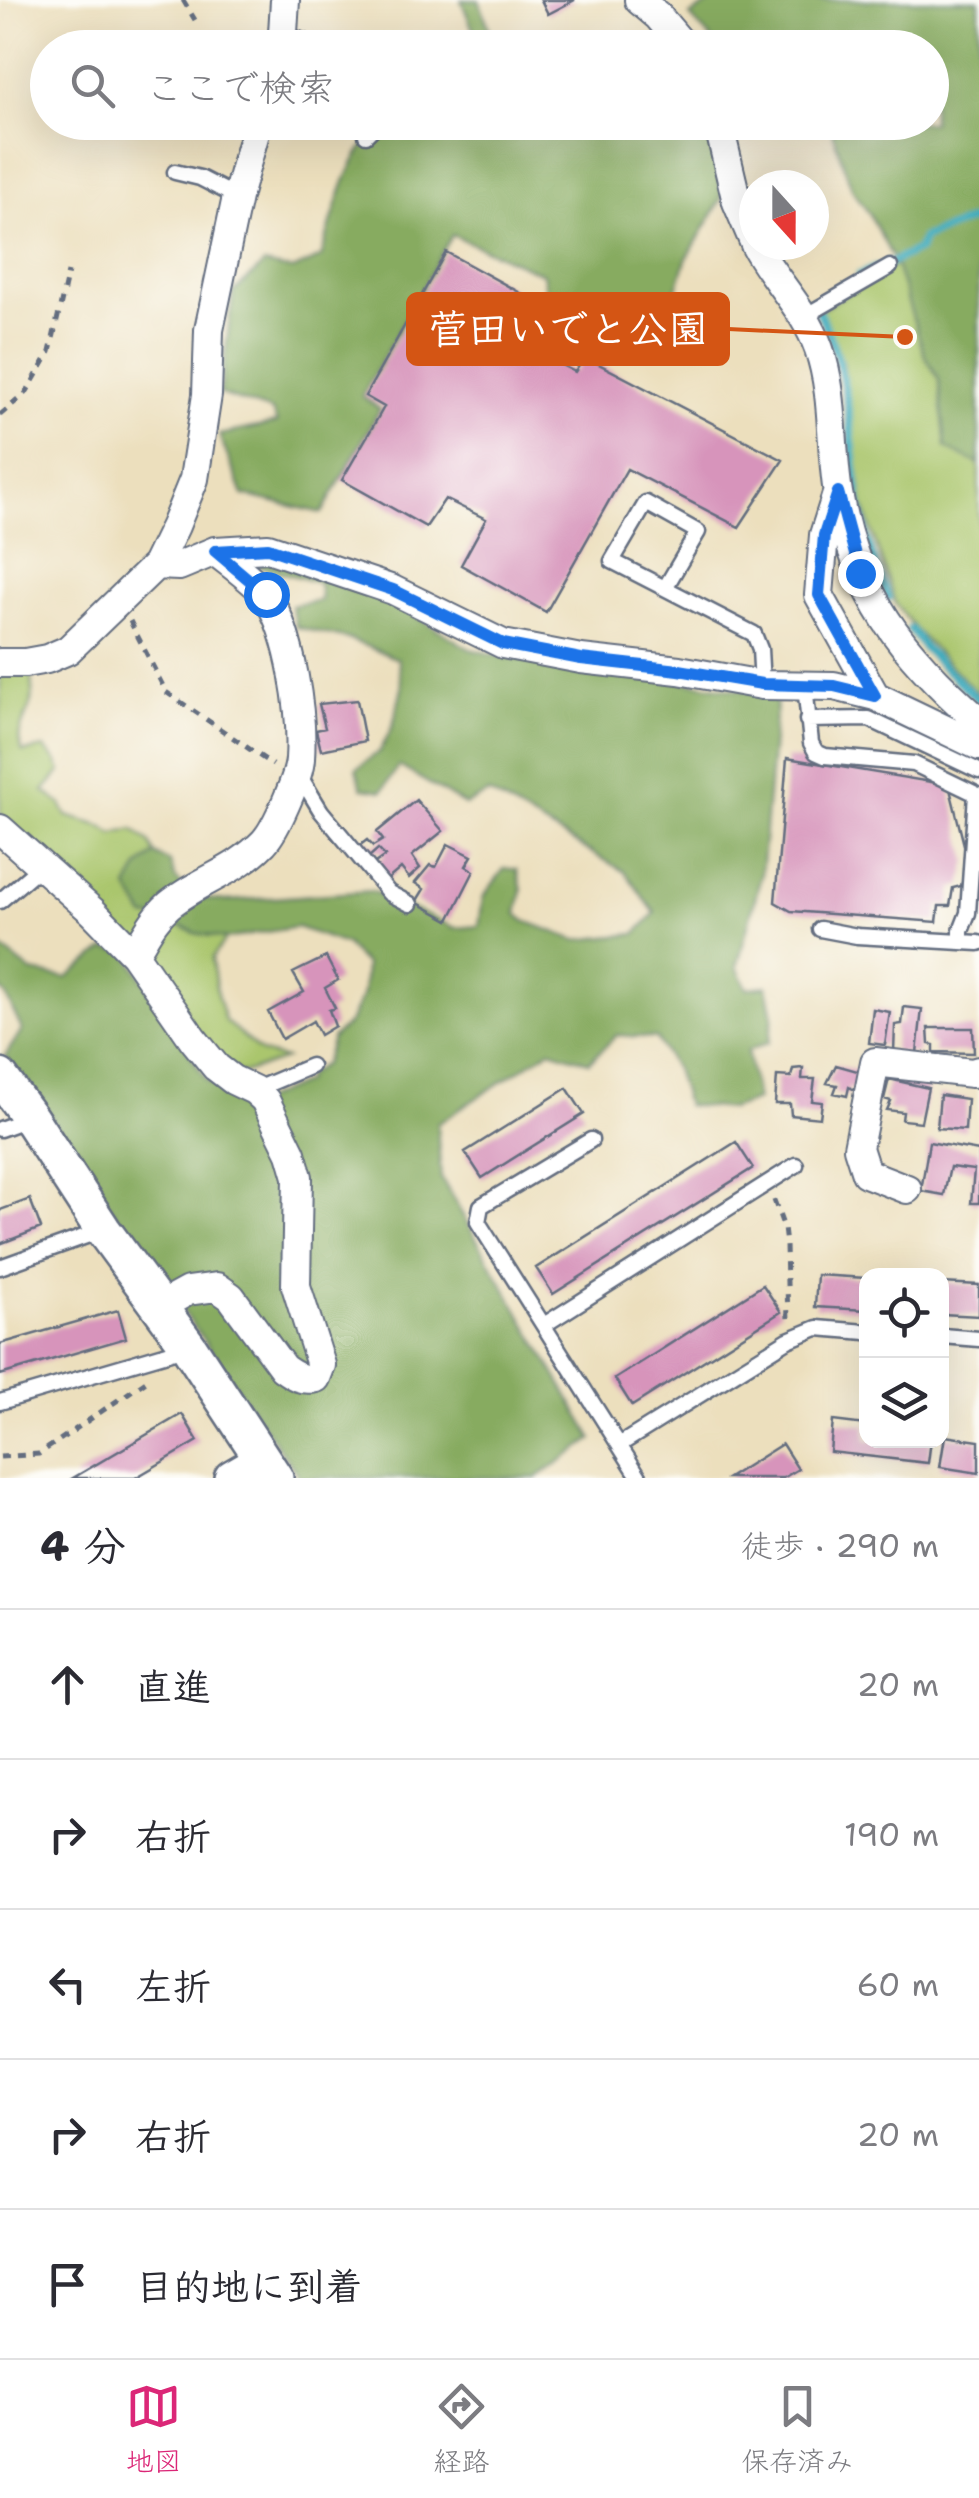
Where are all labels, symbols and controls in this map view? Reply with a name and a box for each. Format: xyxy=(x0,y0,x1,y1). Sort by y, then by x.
search box xyxy=(30,30,949,140)
icon: search xyxy=(65,58,120,113)
text: ここで検索 xyxy=(145,62,335,113)
north arrow xyxy=(739,170,829,260)
callout: 菅田いでと公園 xyxy=(408,294,728,364)
text: 菅田いでと公園 xyxy=(428,302,708,356)
route end xyxy=(838,551,884,597)
route start xyxy=(244,572,290,618)
map controls xyxy=(859,1268,949,1448)
button: locate xyxy=(859,1268,949,1358)
button: layers xyxy=(859,1358,949,1448)
text: 4 分 xyxy=(40,1518,126,1574)
text: 徒歩 · 290 m xyxy=(741,1524,939,1567)
icon: ahead xyxy=(40,1657,95,1712)
text: 直進 xyxy=(135,1661,211,1712)
text: 20 m xyxy=(857,1663,939,1706)
icon: right xyxy=(40,1807,95,1862)
text: 右折 xyxy=(135,1811,211,1862)
text: 190 m xyxy=(844,1813,939,1856)
icon: left xyxy=(40,1957,95,2012)
text: 左折 xyxy=(135,1961,211,2012)
text: 60 m xyxy=(857,1963,939,2006)
icon: right xyxy=(40,2107,95,2162)
text: 右折 xyxy=(135,2111,211,2162)
text: 20 m xyxy=(857,2113,939,2156)
icon: arrive xyxy=(40,2257,95,2312)
text: 目的地に到着 xyxy=(135,2261,363,2312)
tab: 地図 xyxy=(126,2379,182,2480)
tab: 経路 xyxy=(433,2379,489,2480)
tab: 保存済み xyxy=(741,2379,853,2480)

